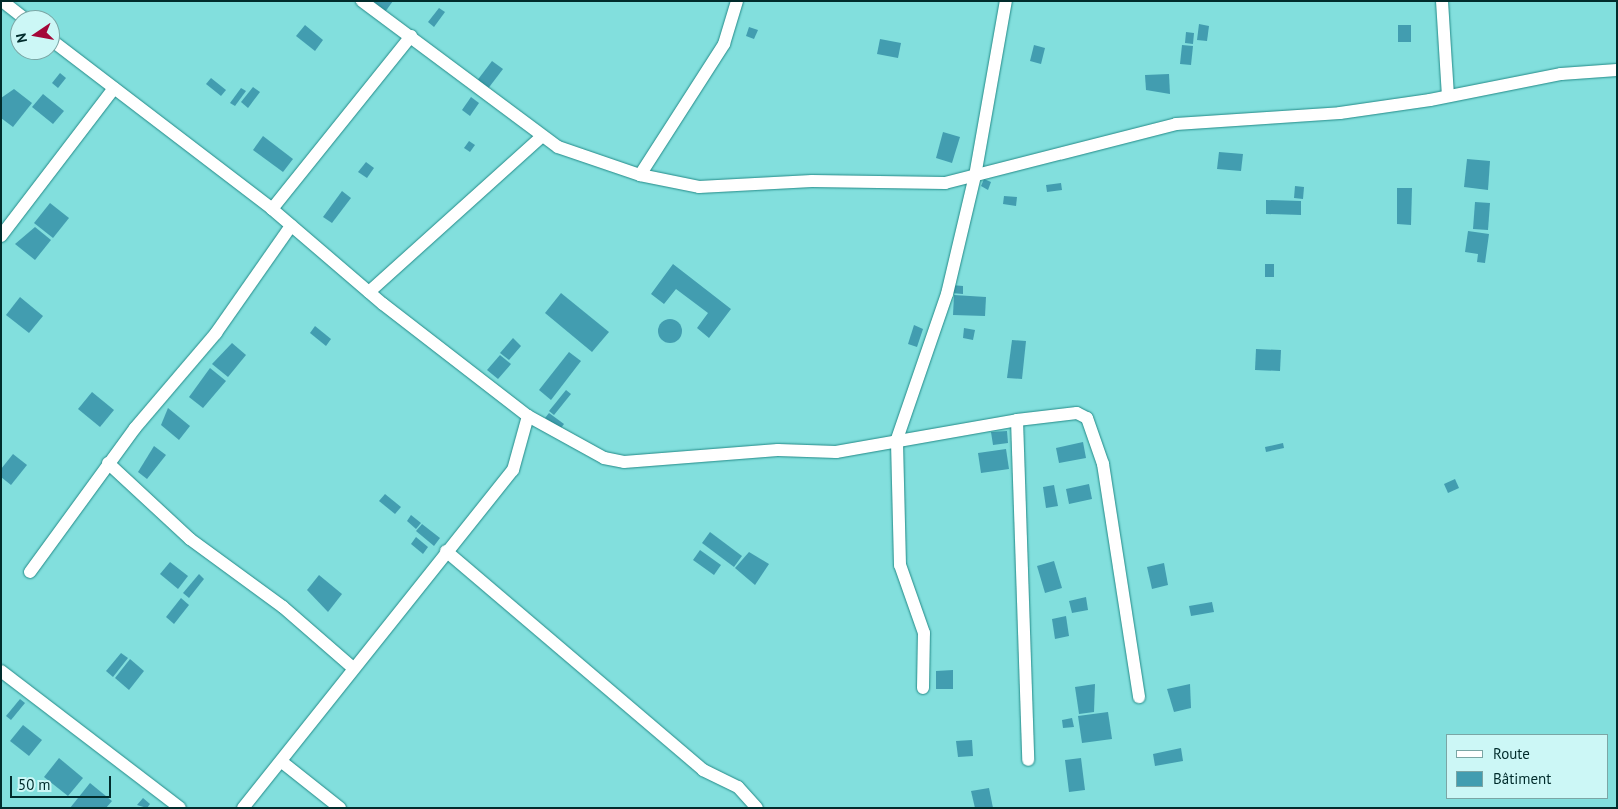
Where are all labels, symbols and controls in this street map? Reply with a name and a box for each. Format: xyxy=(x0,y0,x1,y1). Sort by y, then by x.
north arrow xyxy=(10,10,60,60)
text: N xyxy=(12,32,31,44)
legend xyxy=(1446,734,1608,799)
text: Route xyxy=(1493,744,1530,763)
scale bar xyxy=(12,766,114,798)
text: Bâtiment xyxy=(1493,769,1551,788)
text: 50 m xyxy=(18,775,51,794)

